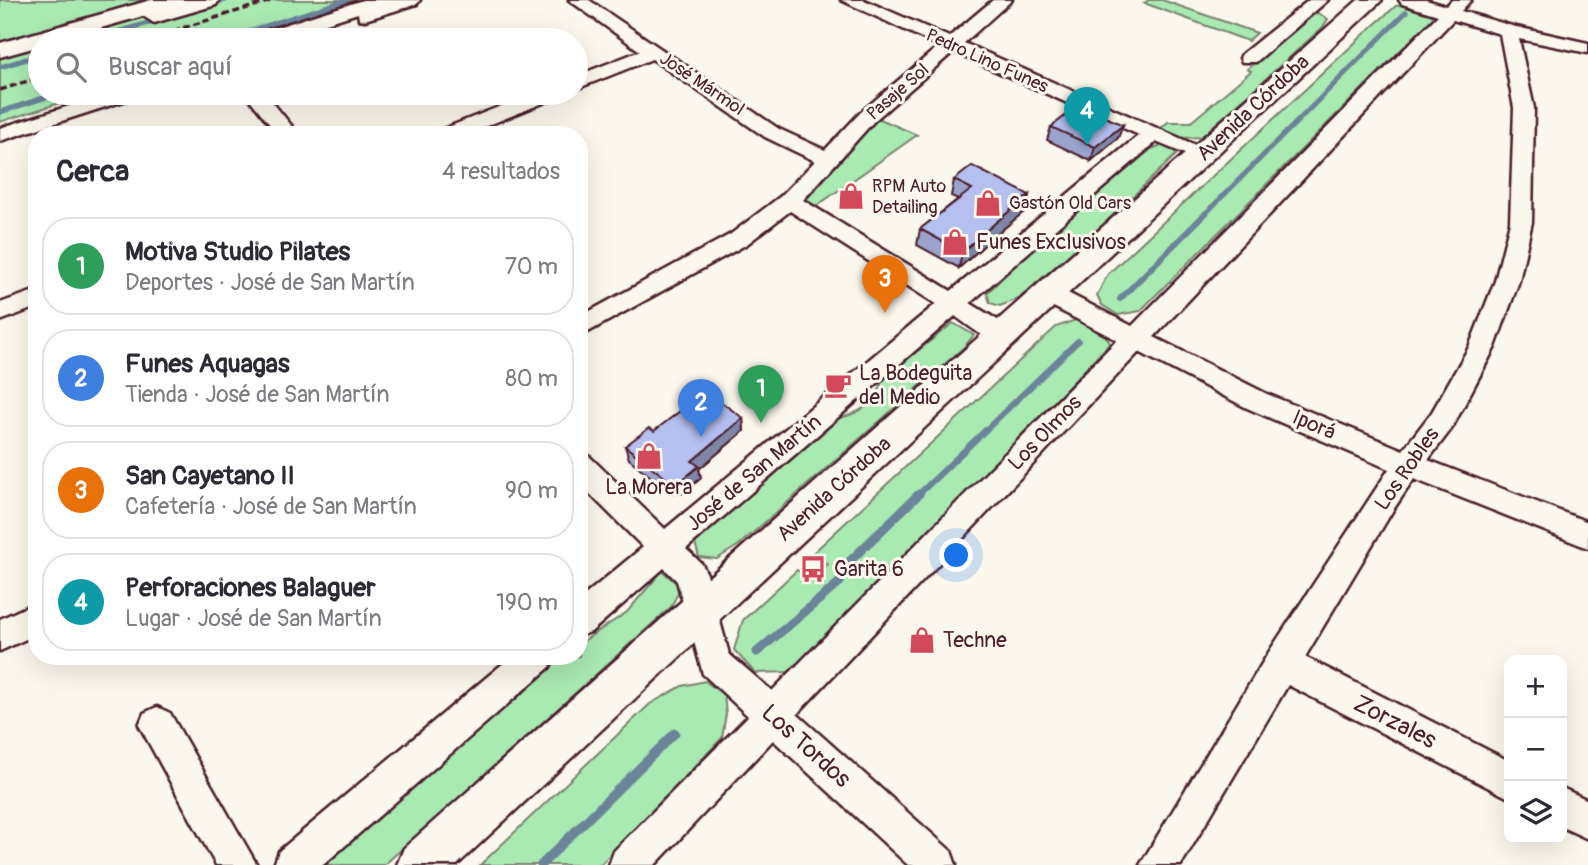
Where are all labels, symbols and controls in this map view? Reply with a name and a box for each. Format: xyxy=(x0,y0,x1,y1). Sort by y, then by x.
street label: Pedro Lino Funes xyxy=(922,24,1052,98)
search box xyxy=(28,28,588,105)
street label: José Mármol xyxy=(655,47,749,121)
icon: search xyxy=(52,48,90,86)
street label: Avenida Córdoba xyxy=(1191,49,1315,167)
text: Buscar aquí xyxy=(108,51,232,83)
street label: Pasaje Sol xyxy=(862,59,934,125)
pin: 4 xyxy=(1064,87,1110,145)
text: Cerca xyxy=(56,153,129,190)
text: 4 resultados xyxy=(442,157,560,186)
place label: RPM Auto Detailing xyxy=(872,175,946,219)
shop icon: RPM Auto Detailing xyxy=(836,181,866,211)
shop icon: Gastón Old Cars xyxy=(973,188,1003,218)
place label: Gastón Old Cars xyxy=(1009,192,1131,215)
shop icon: Funes Exclusivos xyxy=(940,227,970,257)
place label: Funes Exclusivos xyxy=(976,229,1126,256)
text: Motiva Studio Pilates xyxy=(125,236,350,268)
text: 1 xyxy=(77,252,86,281)
text: 70 m xyxy=(505,252,558,281)
pin: 3 xyxy=(862,255,908,313)
text: Deportes · José de San Martín xyxy=(125,268,415,297)
text: Funes Aquagas xyxy=(125,348,290,380)
place label: La Bodeguita del Medio xyxy=(859,360,972,411)
text: 2 xyxy=(75,364,87,393)
text: 80 m xyxy=(505,364,558,393)
pin: 1 xyxy=(738,365,784,423)
cafe icon: La Bodeguita del Medio xyxy=(823,370,853,400)
pin: 2 xyxy=(678,379,724,437)
text: Tienda · José de San Martín xyxy=(125,380,389,409)
street label: Los Olmos xyxy=(1002,389,1088,476)
street label: Iporá xyxy=(1288,404,1340,446)
street label: José de San Martín xyxy=(681,409,827,537)
street label: Los Robles xyxy=(1369,422,1446,516)
street label: Avenida Córdoba xyxy=(771,431,897,547)
shop icon: La Morera xyxy=(634,441,664,471)
text: San Cayetano II xyxy=(125,460,295,492)
place label: La Morera xyxy=(605,474,693,501)
text: 3 xyxy=(75,476,87,505)
text: 90 m xyxy=(505,476,558,505)
text: Cafetería · José de San Martín xyxy=(125,492,417,521)
your location xyxy=(939,538,973,572)
bus stop icon: Garita 6 xyxy=(798,554,828,584)
place label: Garita 6 xyxy=(834,556,904,583)
text: Perforaciones Balaguer xyxy=(125,572,375,604)
text: 4 xyxy=(74,588,88,617)
text: 190 m xyxy=(496,588,558,617)
text: Lugar · José de San Martín xyxy=(125,604,382,633)
shop icon: Techne xyxy=(907,625,937,655)
place label: Techne xyxy=(943,627,1007,654)
map controls xyxy=(1504,655,1567,844)
button: + xyxy=(1504,655,1567,718)
street label: Zorzales xyxy=(1349,689,1441,755)
street label: Los Tordos xyxy=(755,698,857,794)
button: − xyxy=(1504,718,1567,781)
button: layers xyxy=(1504,781,1567,844)

